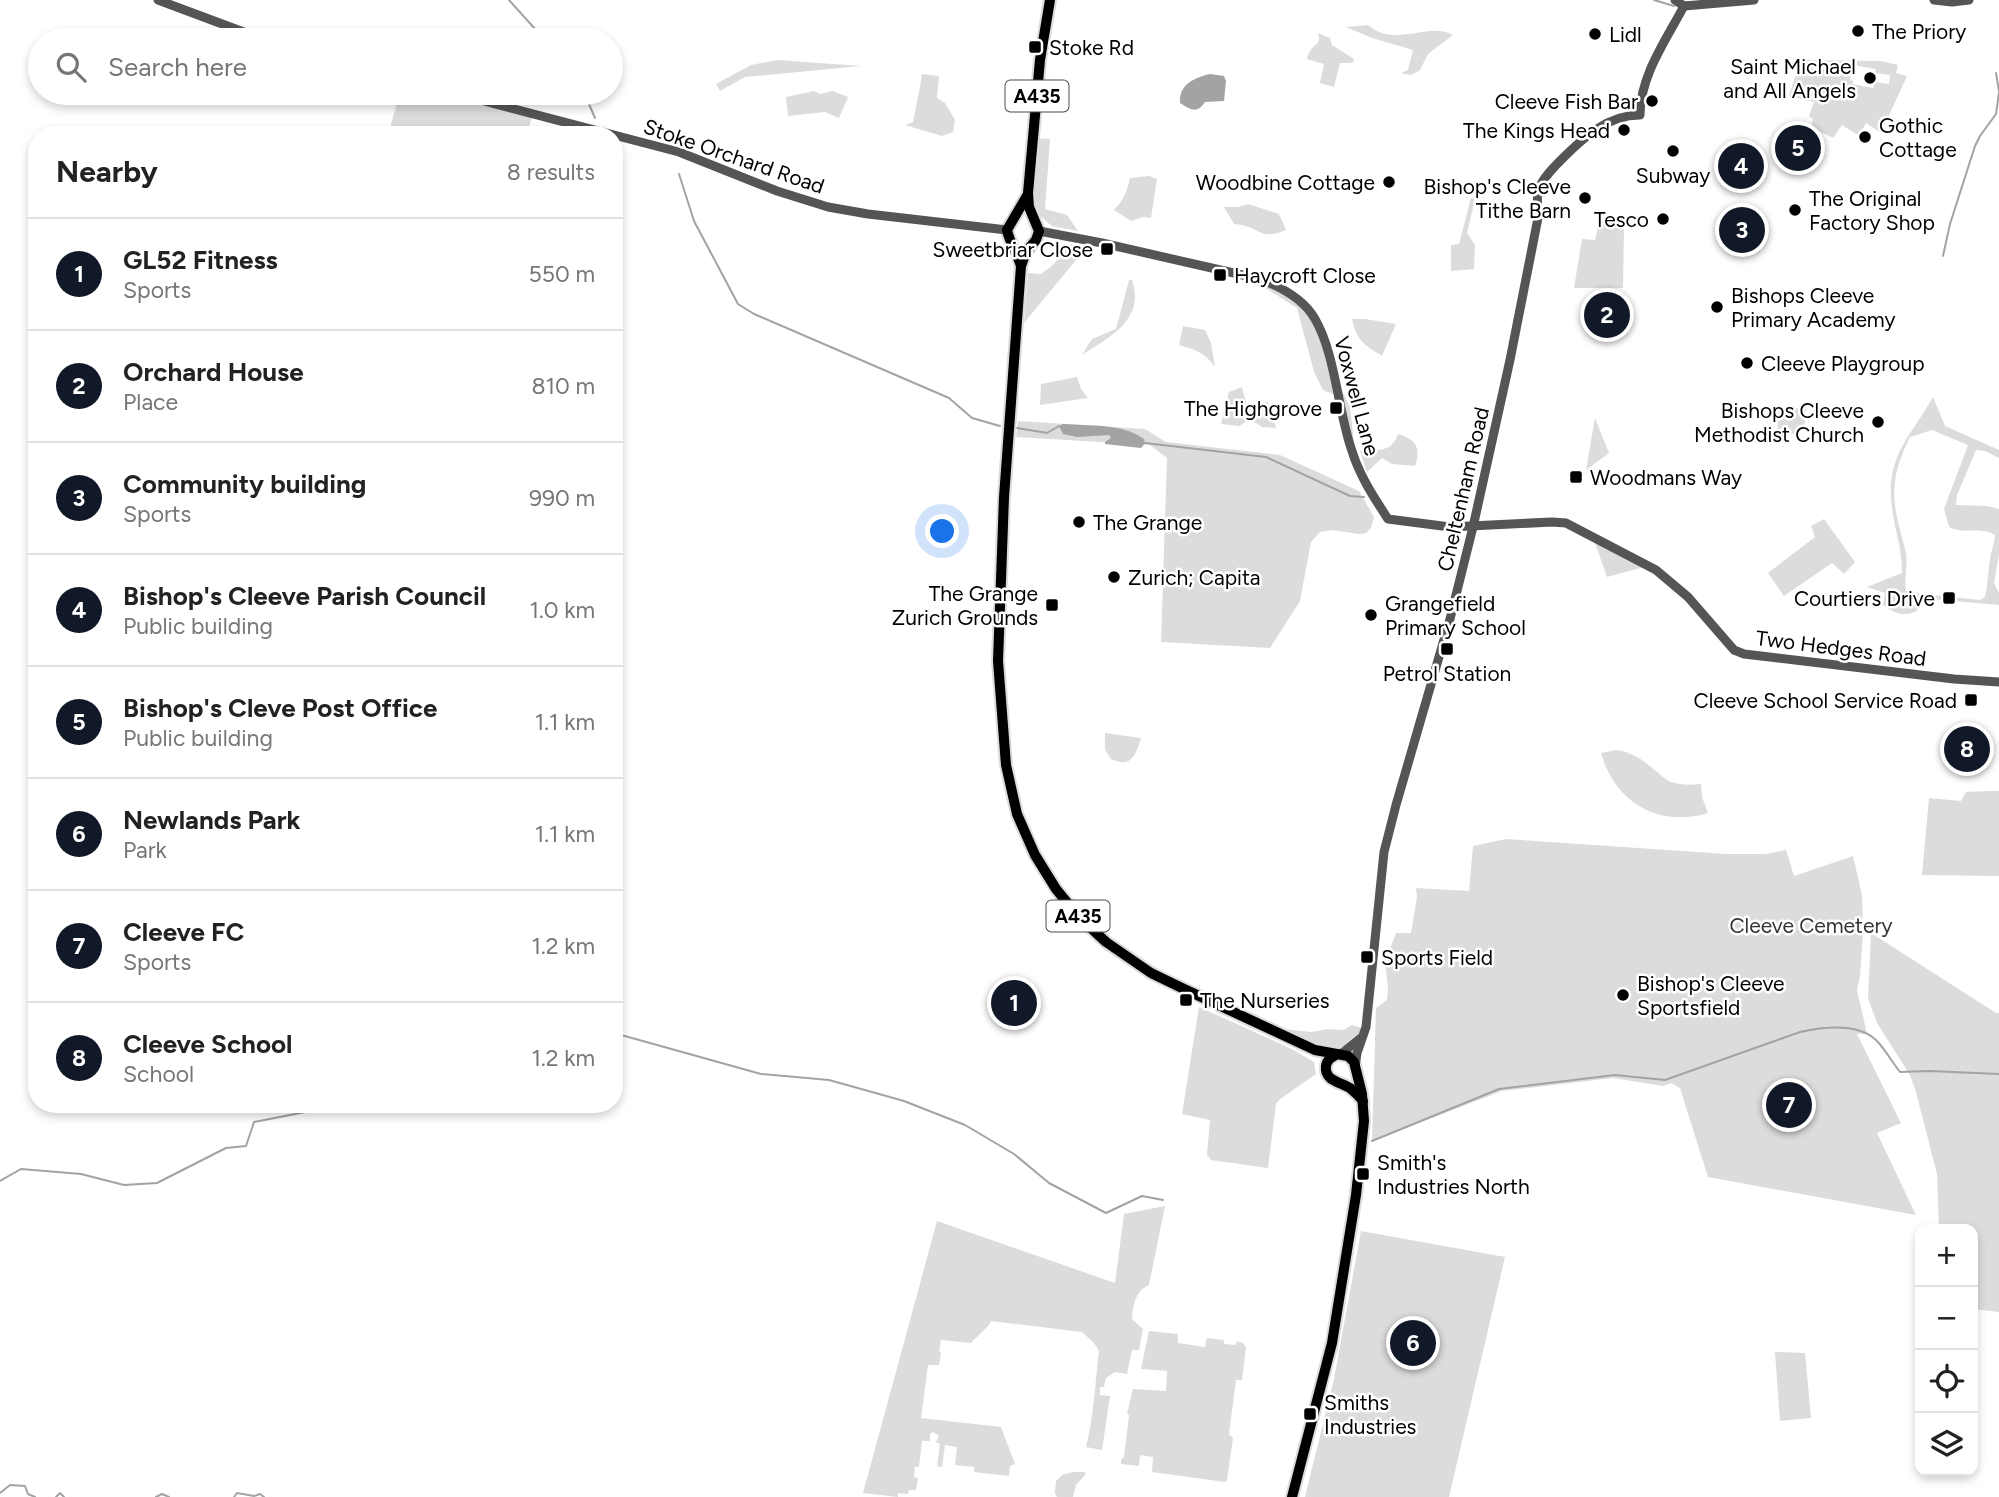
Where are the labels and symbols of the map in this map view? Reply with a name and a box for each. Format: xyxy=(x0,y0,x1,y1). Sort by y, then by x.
place label: The Priory xyxy=(1872,19,1966,44)
place label: Lidl xyxy=(1609,22,1642,47)
marker: The Priory xyxy=(1850,23,1866,39)
marker: Lidl xyxy=(1587,26,1603,42)
place label: Stoke Rd xyxy=(1049,35,1134,60)
marker: Stoke Rd xyxy=(1027,39,1043,55)
place label: Saint Michael and All Angels xyxy=(1723,54,1856,103)
marker: Saint Michael and All Angels xyxy=(1862,70,1878,86)
road number: A435 xyxy=(1006,80,1068,111)
place label: Cleeve Fish Bar xyxy=(1495,89,1638,114)
marker: Cleeve Fish Bar xyxy=(1644,93,1660,109)
street label: Stoke Orchard Road xyxy=(640,113,828,199)
place label: Gothic Cottage xyxy=(1879,113,1957,162)
place label: The Kings Head xyxy=(1463,118,1610,143)
marker: The Kings Head xyxy=(1616,122,1632,138)
pin: 5 xyxy=(1775,122,1821,174)
marker: Gothic Cottage xyxy=(1857,129,1873,145)
pin: 4 xyxy=(1718,140,1764,192)
marker: Subway xyxy=(1665,143,1681,159)
place label: Subway xyxy=(1636,163,1710,188)
place label: Woodbine Cottage xyxy=(1196,170,1375,195)
marker: Woodbine Cottage xyxy=(1381,174,1397,190)
place label: Bishop's Cleeve Tithe Barn xyxy=(1423,174,1571,223)
place label: The Original Factory Shop xyxy=(1809,186,1935,235)
marker: Bishop's Cleeve Tithe Barn xyxy=(1577,190,1593,206)
marker: The Original Factory Shop xyxy=(1787,202,1803,218)
pin: 3 xyxy=(1719,204,1765,256)
place label: Tesco xyxy=(1594,207,1649,232)
marker: Tesco xyxy=(1655,211,1671,227)
place label: Sweetbriar Close xyxy=(933,237,1093,262)
marker: Sweetbriar Close xyxy=(1099,241,1115,257)
place label: Haycroft Close xyxy=(1234,263,1376,288)
marker: Haycroft Close xyxy=(1212,267,1228,283)
place label: Bishops Cleeve Primary Academy xyxy=(1731,283,1896,332)
pin: 2 xyxy=(1584,289,1630,341)
marker: Bishops Cleeve Primary Academy xyxy=(1709,299,1725,315)
street label: Voxwell Lane xyxy=(1329,334,1385,458)
place label: Cleeve Playgroup xyxy=(1761,351,1925,376)
marker: Cleeve Playgroup xyxy=(1739,355,1755,371)
place label: The Highgrove xyxy=(1184,396,1322,421)
place label: Bishops Cleeve Methodist Church xyxy=(1694,398,1864,447)
marker: The Highgrove xyxy=(1328,400,1344,416)
street label: Cheltenham Road xyxy=(1432,404,1494,574)
marker: Bishops Cleeve Methodist Church xyxy=(1870,414,1886,430)
place label: Woodmans Way xyxy=(1590,465,1742,490)
marker: Woodmans Way xyxy=(1568,469,1584,485)
place label: The Grange xyxy=(1093,510,1202,535)
your location xyxy=(925,514,959,548)
marker: The Grange xyxy=(1071,514,1087,530)
place label: Zurich; Capita xyxy=(1128,565,1261,590)
marker: Zurich; Capita xyxy=(1106,569,1122,585)
place label: The Grange Zurich Grounds xyxy=(892,581,1038,630)
place label: Courtiers Drive xyxy=(1794,586,1935,611)
marker: Courtiers Drive xyxy=(1941,590,1957,606)
place label: Grangefield Primary School xyxy=(1385,591,1526,640)
marker: The Grange Zurich Grounds xyxy=(1044,597,1060,613)
marker: Grangefield Primary School xyxy=(1363,607,1379,623)
street label: Two Hedges Road xyxy=(1754,625,1928,671)
marker: Petrol Station xyxy=(1439,641,1455,657)
place label: Petrol Station xyxy=(1383,661,1511,686)
place label: Cleeve School Service Road xyxy=(1694,688,1957,713)
marker: Cleeve School Service Road xyxy=(1963,692,1979,708)
pin: 8 xyxy=(1944,723,1990,775)
road number: A435 xyxy=(1046,900,1110,932)
park label: Cleeve Cemetery xyxy=(1729,913,1893,938)
place label: Sports Field xyxy=(1381,945,1493,970)
marker: Sports Field xyxy=(1359,949,1375,965)
place label: Bishop's Cleeve Sportsfield xyxy=(1637,971,1785,1020)
pin: 1 xyxy=(991,977,1037,1029)
marker: Bishop's Cleeve Sportsfield xyxy=(1615,987,1631,1003)
place label: The Nurseries xyxy=(1200,988,1330,1013)
marker: The Nurseries xyxy=(1178,992,1194,1008)
pin: 7 xyxy=(1766,1079,1812,1131)
place label: Smith's Industries North xyxy=(1377,1150,1530,1199)
marker: Smith's Industries North xyxy=(1355,1166,1371,1182)
pin: 6 xyxy=(1390,1317,1436,1369)
place label: Smiths Industries xyxy=(1324,1390,1416,1439)
marker: Smiths Industries xyxy=(1302,1406,1318,1422)

